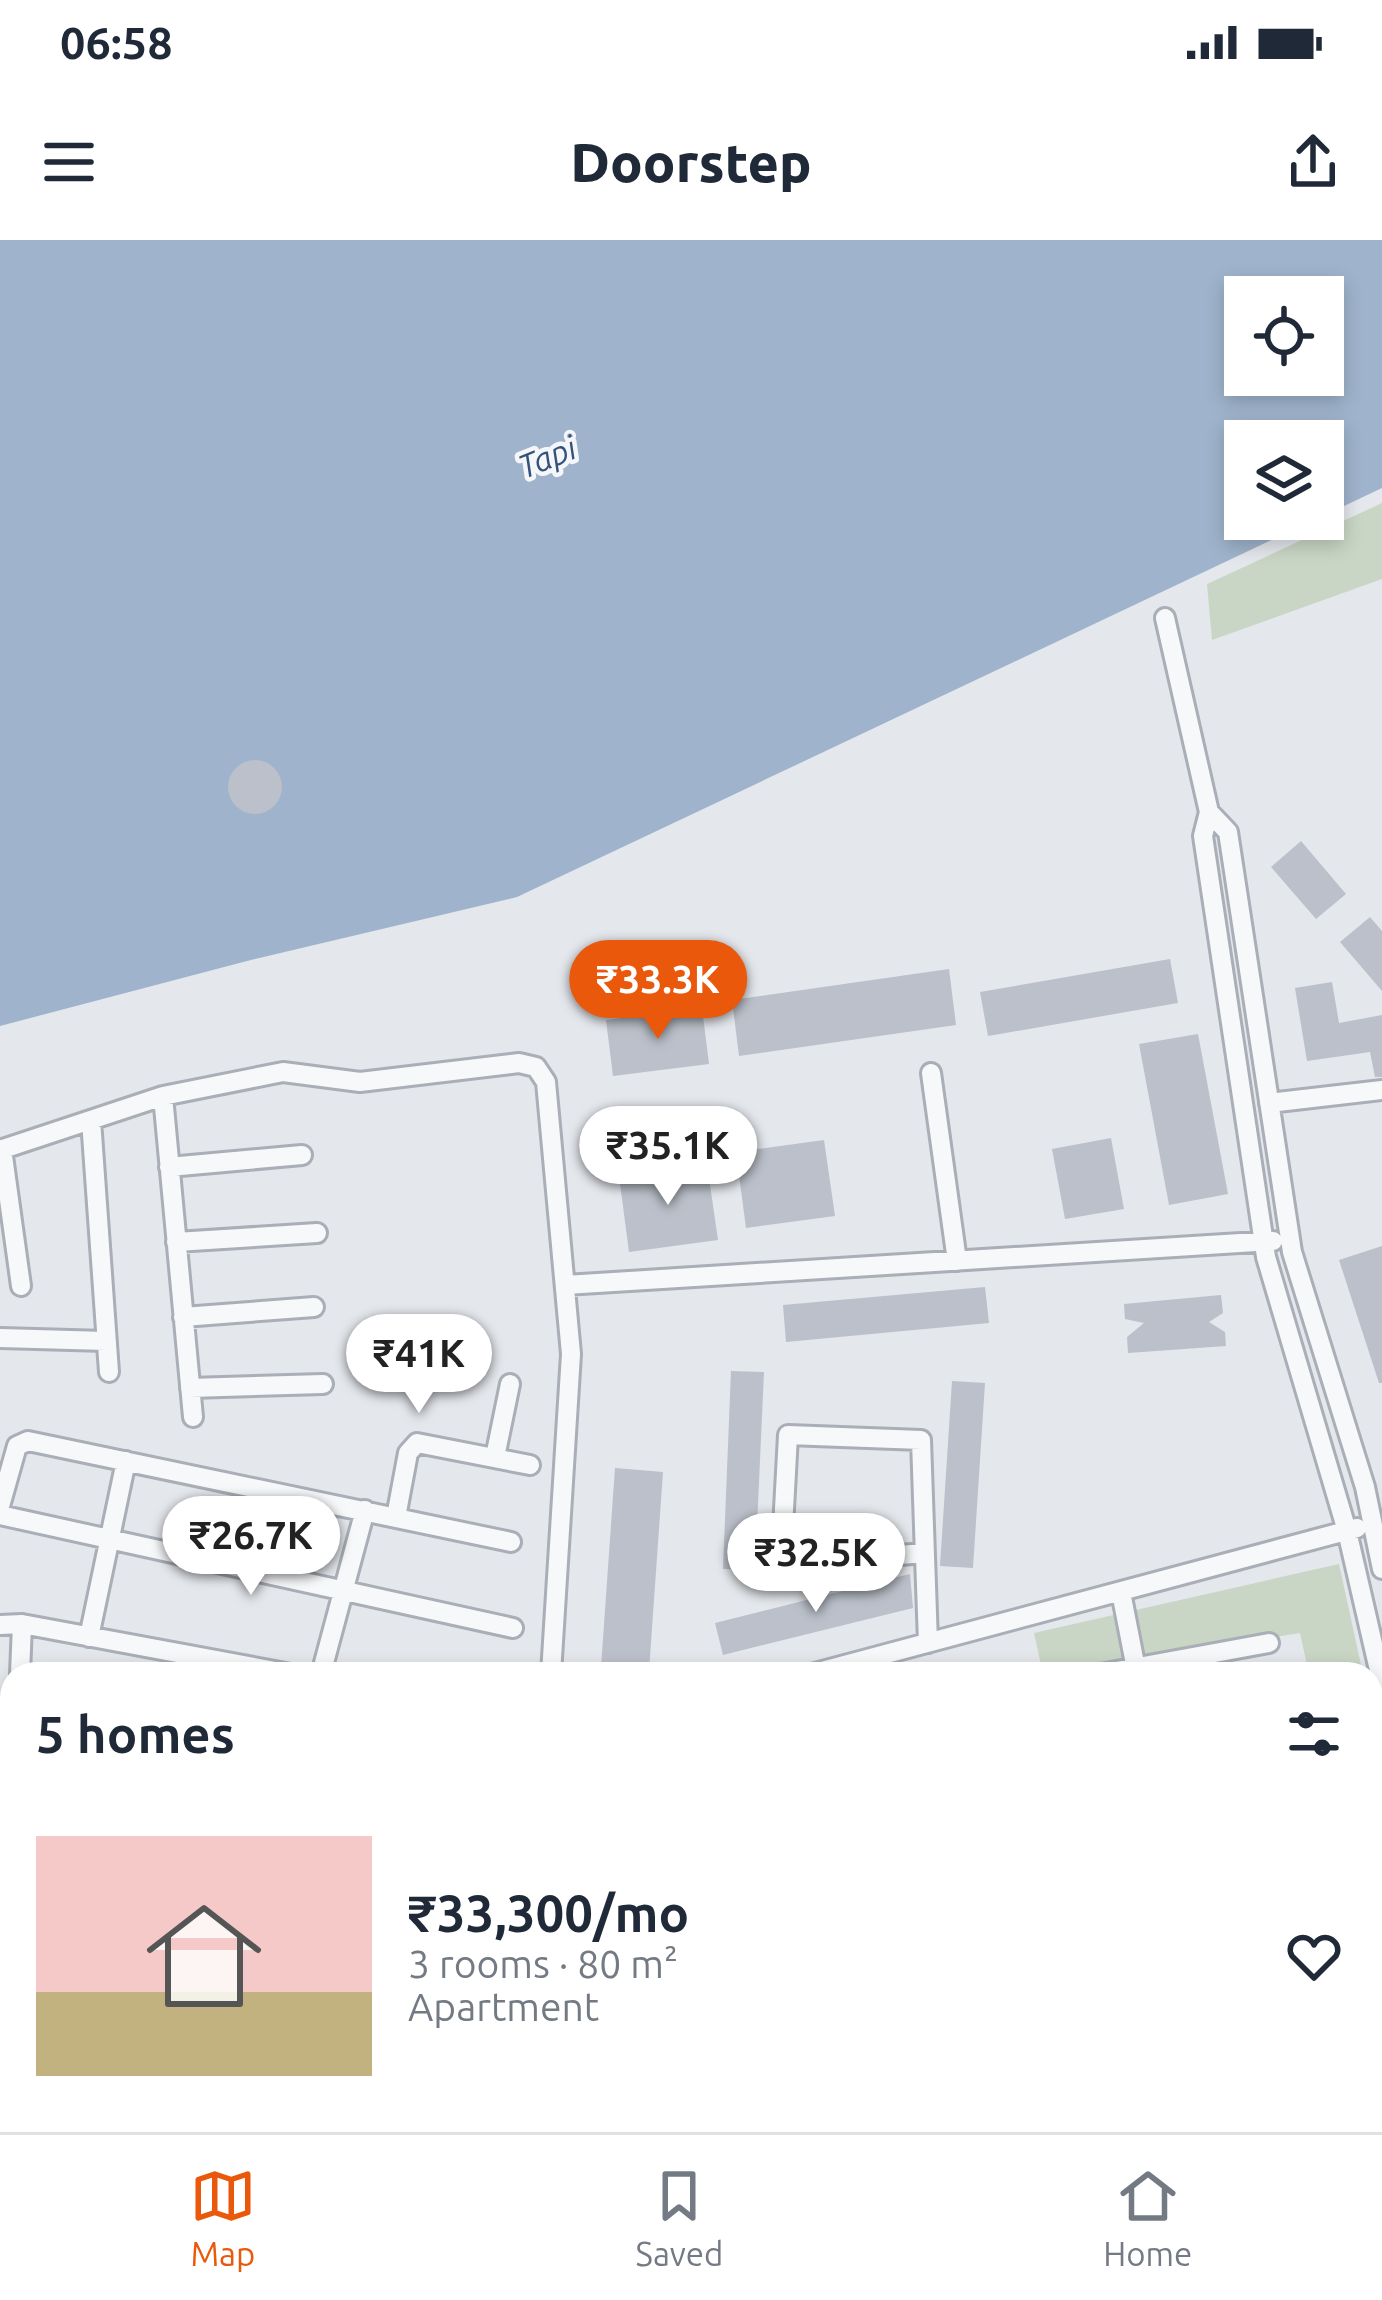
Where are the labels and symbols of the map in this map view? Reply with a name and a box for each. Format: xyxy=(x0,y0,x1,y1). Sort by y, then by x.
water label: Tapi xyxy=(512,428,583,485)
pin: ₹33.3K xyxy=(560,940,756,1042)
pin: ₹35.1K xyxy=(570,1106,766,1208)
pin: ₹41K xyxy=(348,1314,490,1416)
pin: ₹26.7K xyxy=(153,1496,349,1598)
pin: ₹32.5K xyxy=(718,1513,914,1615)

